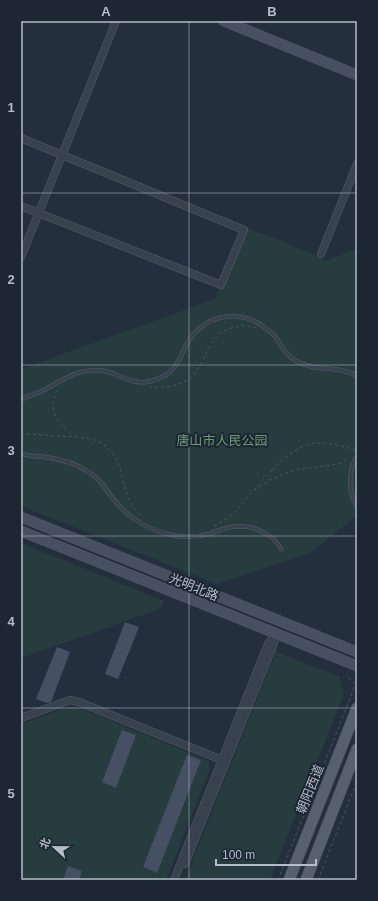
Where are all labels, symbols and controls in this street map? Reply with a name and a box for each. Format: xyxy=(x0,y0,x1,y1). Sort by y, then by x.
text: A xyxy=(101,4,111,19)
text: B xyxy=(267,4,277,19)
text: 1 xyxy=(7,100,15,115)
text: 2 xyxy=(7,272,15,287)
park label: 唐山市人民公园 xyxy=(176,433,268,448)
text: 3 xyxy=(7,443,15,458)
street label: 光明北路 xyxy=(167,570,221,604)
text: 4 xyxy=(7,614,15,629)
street label: 朝阳西道 xyxy=(293,762,327,816)
text: 5 xyxy=(7,786,15,801)
north arrow xyxy=(34,827,74,867)
text: 北 xyxy=(37,836,52,851)
scale bar xyxy=(216,841,316,867)
text: 100 m xyxy=(222,848,255,862)

